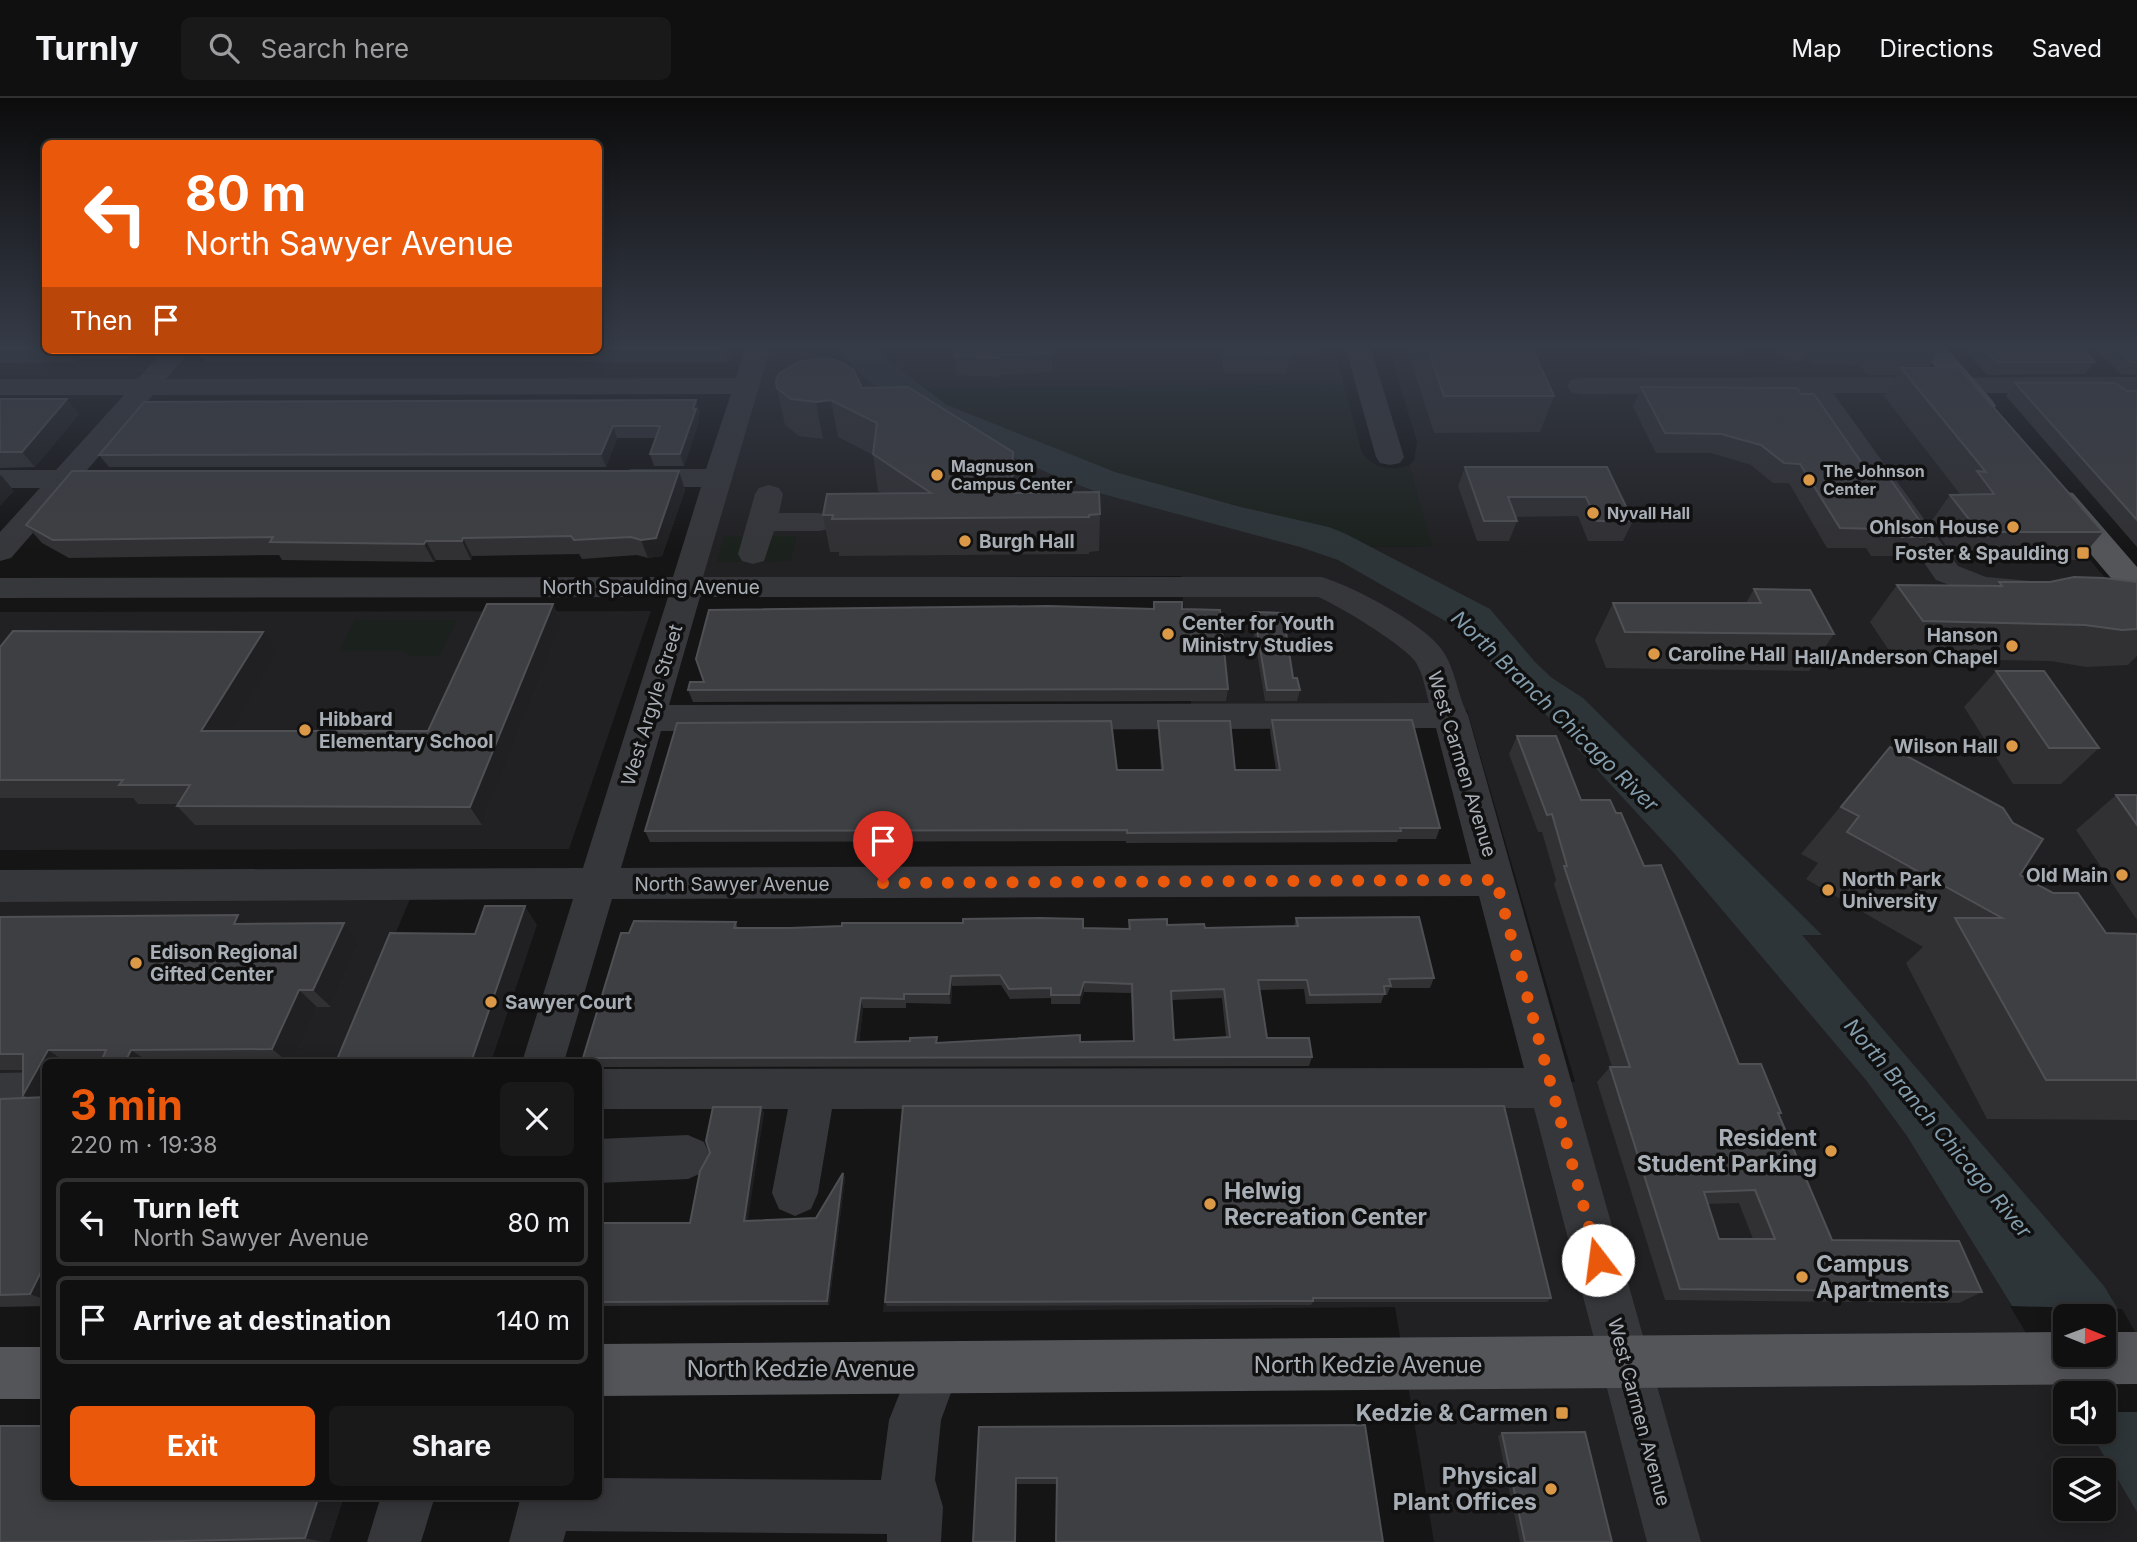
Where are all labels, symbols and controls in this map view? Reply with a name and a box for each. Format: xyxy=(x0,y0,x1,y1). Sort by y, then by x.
search box xyxy=(181,17,671,80)
text: Turnly xyxy=(35,28,139,68)
icon: search xyxy=(205,29,243,67)
text: Search here xyxy=(261,33,409,64)
text: Map xyxy=(1792,34,1841,63)
text: Directions xyxy=(1879,34,1994,63)
text: Saved xyxy=(2032,34,2102,63)
text: 80 m xyxy=(185,164,306,223)
icon: left xyxy=(70,168,161,259)
text: North Sawyer Avenue xyxy=(185,224,513,263)
icon: arrive xyxy=(147,301,185,339)
text: Then xyxy=(70,305,133,336)
place label: Magnuson Campus Center xyxy=(951,456,1073,494)
place label: The Johnson Center xyxy=(1823,461,1925,499)
marker: Magnuson Campus Center xyxy=(929,467,945,483)
marker: The Johnson Center xyxy=(1801,472,1817,488)
place label: Nyvall Hall xyxy=(1607,503,1690,523)
marker: Nyvall Hall xyxy=(1585,505,1601,521)
place label: Ohlson House xyxy=(1869,516,1999,539)
marker: Ohlson House xyxy=(2005,519,2021,535)
place label: Burgh Hall xyxy=(979,530,1075,553)
marker: Burgh Hall xyxy=(957,533,973,549)
place label: Foster & Spaulding xyxy=(1895,542,2069,565)
marker: Foster & Spaulding xyxy=(2075,545,2091,561)
street label: North Spaulding Avenue xyxy=(542,576,760,599)
water label: North Branch Chicago River xyxy=(1446,605,1664,817)
place label: Center for Youth Ministry Studies xyxy=(1182,612,1335,657)
street label: West Argyle Street xyxy=(617,622,687,788)
place label: Hanson Hall/Anderson Chapel xyxy=(1795,624,1998,669)
marker: Center for Youth Ministry Studies xyxy=(1160,626,1176,642)
marker: Hanson Hall/Anderson Chapel xyxy=(2004,638,2020,654)
place label: Caroline Hall xyxy=(1668,643,1785,666)
marker: Caroline Hall xyxy=(1646,646,1662,662)
street label: West Carmen Avenue xyxy=(1423,668,1501,860)
place label: Hibbard Elementary School xyxy=(319,708,493,753)
marker: Hibbard Elementary School xyxy=(297,722,313,738)
place label: Wilson Hall xyxy=(1894,735,1998,758)
marker: Wilson Hall xyxy=(2004,738,2020,754)
pin xyxy=(853,811,913,883)
icon: arrive xyxy=(864,822,902,860)
place label: Old Main xyxy=(2026,864,2108,887)
marker: Old Main xyxy=(2114,867,2130,883)
place label: North Park University xyxy=(1842,868,1942,913)
street label: North Sawyer Avenue xyxy=(635,873,829,896)
marker: North Park University xyxy=(1820,882,1836,898)
place label: Edison Regional Gifted Center xyxy=(150,941,298,986)
marker: Edison Regional Gifted Center xyxy=(128,955,144,971)
place label: Sawyer Court xyxy=(505,991,632,1014)
marker: Sawyer Court xyxy=(483,994,499,1010)
water label: North Branch Chicago River xyxy=(1839,1013,2038,1243)
text: 3 min xyxy=(70,1079,183,1130)
button: close xyxy=(500,1082,574,1156)
place label: Resident Student Parking xyxy=(1637,1124,1818,1178)
text: 220 m · 19:38 xyxy=(70,1131,217,1159)
marker: Resident Student Parking xyxy=(1823,1143,1839,1159)
place label: Helwig Recreation Center xyxy=(1224,1177,1427,1231)
text: Turn left xyxy=(133,1193,239,1224)
marker: Helwig Recreation Center xyxy=(1202,1196,1218,1212)
icon: left xyxy=(74,1203,112,1241)
text: 80 m xyxy=(507,1207,570,1238)
position arrow xyxy=(1561,1223,1635,1297)
text: North Sawyer Avenue xyxy=(133,1224,369,1252)
place label: Campus Apartments xyxy=(1816,1250,1950,1304)
marker: Campus Apartments xyxy=(1794,1269,1810,1285)
icon: arrive xyxy=(74,1301,112,1339)
north arrow xyxy=(2053,1304,2116,1367)
map controls xyxy=(2053,1304,2116,1521)
text: Arrive at destination xyxy=(133,1305,392,1336)
text: 140 m xyxy=(496,1305,570,1336)
street label: West Carmen Avenue xyxy=(1603,1316,1675,1508)
street label: North Kedzie Avenue xyxy=(1254,1351,1482,1379)
street label: North Kedzie Avenue xyxy=(687,1355,915,1383)
button: sound xyxy=(2053,1381,2116,1444)
place label: Kedzie & Carmen xyxy=(1356,1399,1548,1427)
marker: Kedzie & Carmen xyxy=(1554,1405,1570,1421)
button: Exit xyxy=(70,1406,315,1486)
button: Share xyxy=(329,1406,574,1486)
button: layers xyxy=(2053,1458,2116,1521)
place label: Physical Plant Offices xyxy=(1393,1462,1537,1516)
marker: Physical Plant Offices xyxy=(1543,1481,1559,1497)

